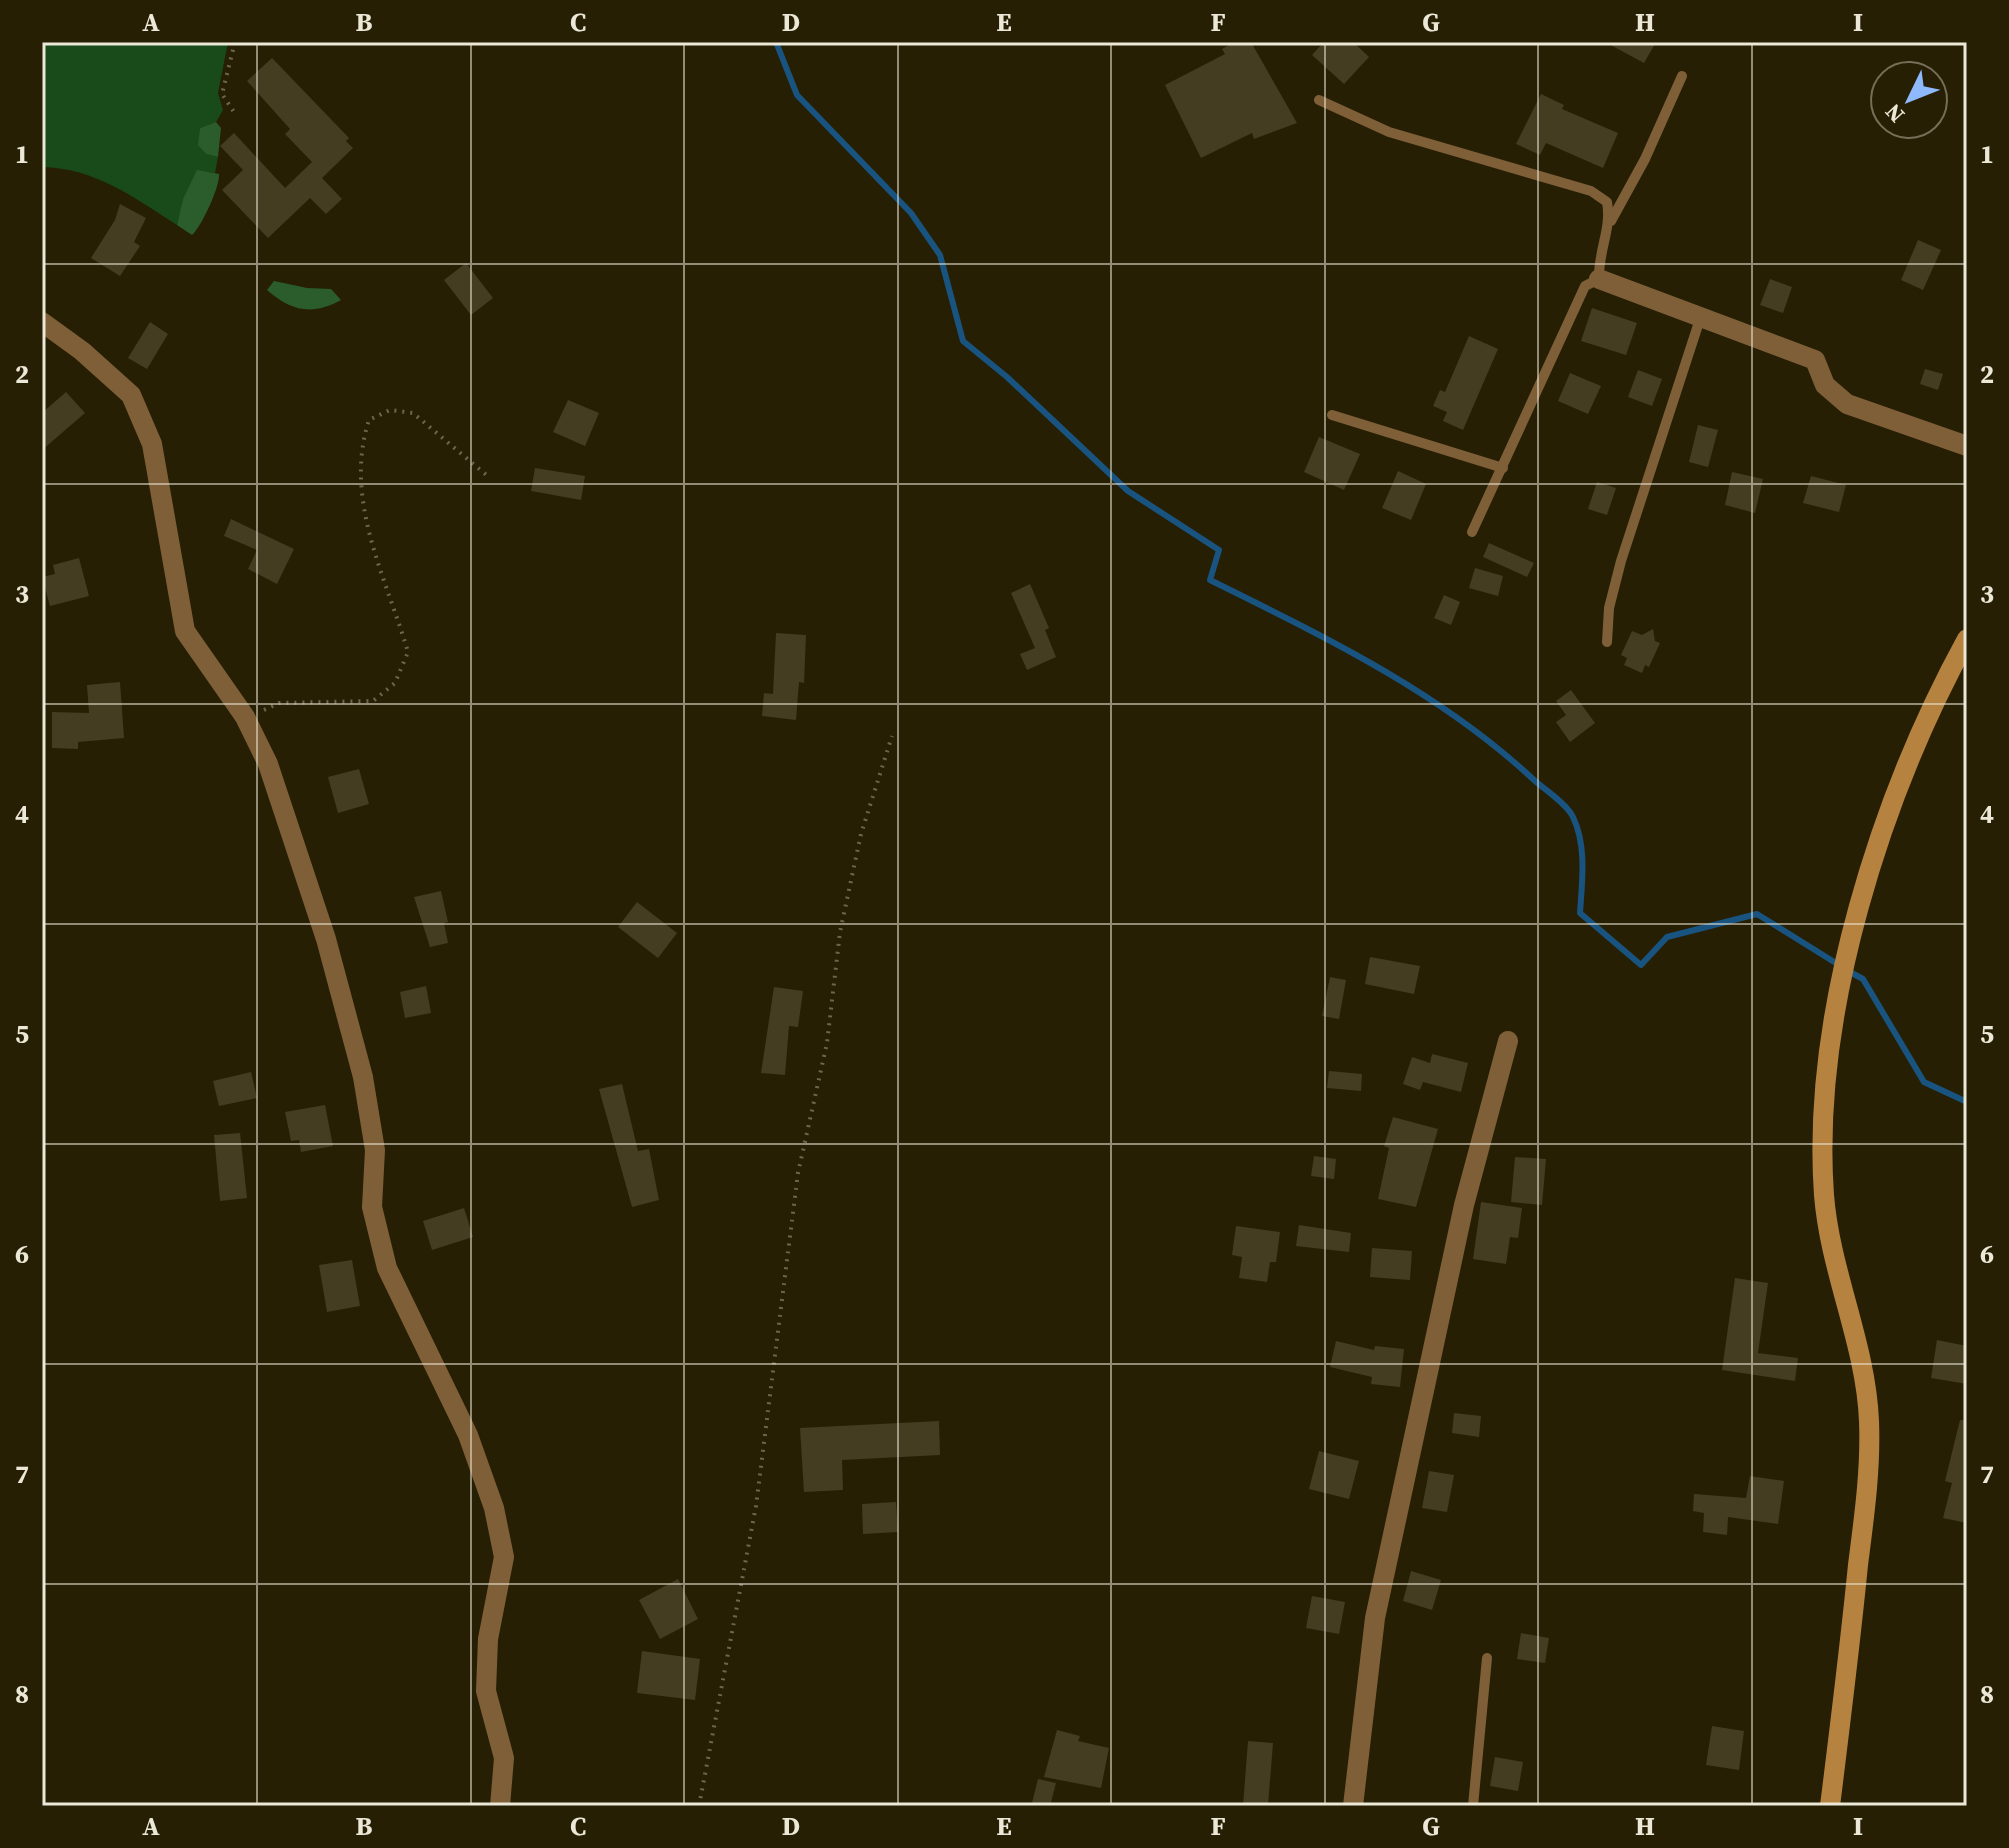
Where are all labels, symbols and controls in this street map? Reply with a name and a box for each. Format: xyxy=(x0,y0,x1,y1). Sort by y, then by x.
text: A xyxy=(142,4,160,40)
text: B xyxy=(356,4,373,40)
text: C xyxy=(570,4,586,40)
text: D xyxy=(782,4,800,40)
text: E xyxy=(996,4,1012,40)
text: F xyxy=(1210,4,1226,40)
text: G xyxy=(1422,4,1440,40)
text: H xyxy=(1635,4,1655,40)
text: I xyxy=(1853,4,1863,40)
north arrow xyxy=(1869,60,1949,140)
text: N xyxy=(1878,98,1911,130)
text: 1 xyxy=(15,136,29,172)
text: 1 xyxy=(1980,136,1994,172)
text: 2 xyxy=(15,356,29,392)
text: 2 xyxy=(1980,356,1994,392)
text: 3 xyxy=(15,576,29,612)
text: 3 xyxy=(1980,576,1994,612)
text: 4 xyxy=(15,796,29,832)
text: 4 xyxy=(1980,796,1994,832)
text: 5 xyxy=(15,1016,29,1052)
text: 5 xyxy=(1980,1016,1994,1052)
text: 6 xyxy=(15,1236,29,1272)
text: 6 xyxy=(1980,1236,1994,1272)
text: 7 xyxy=(15,1456,29,1492)
text: 7 xyxy=(1980,1456,1994,1492)
text: 8 xyxy=(15,1676,29,1712)
text: 8 xyxy=(1980,1676,1994,1712)
text: A xyxy=(142,1808,160,1844)
text: B xyxy=(356,1808,373,1844)
text: C xyxy=(570,1808,586,1844)
text: D xyxy=(782,1808,800,1844)
text: E xyxy=(996,1808,1012,1844)
text: F xyxy=(1210,1808,1226,1844)
text: G xyxy=(1422,1808,1440,1844)
text: H xyxy=(1635,1808,1655,1844)
text: I xyxy=(1853,1808,1863,1844)

